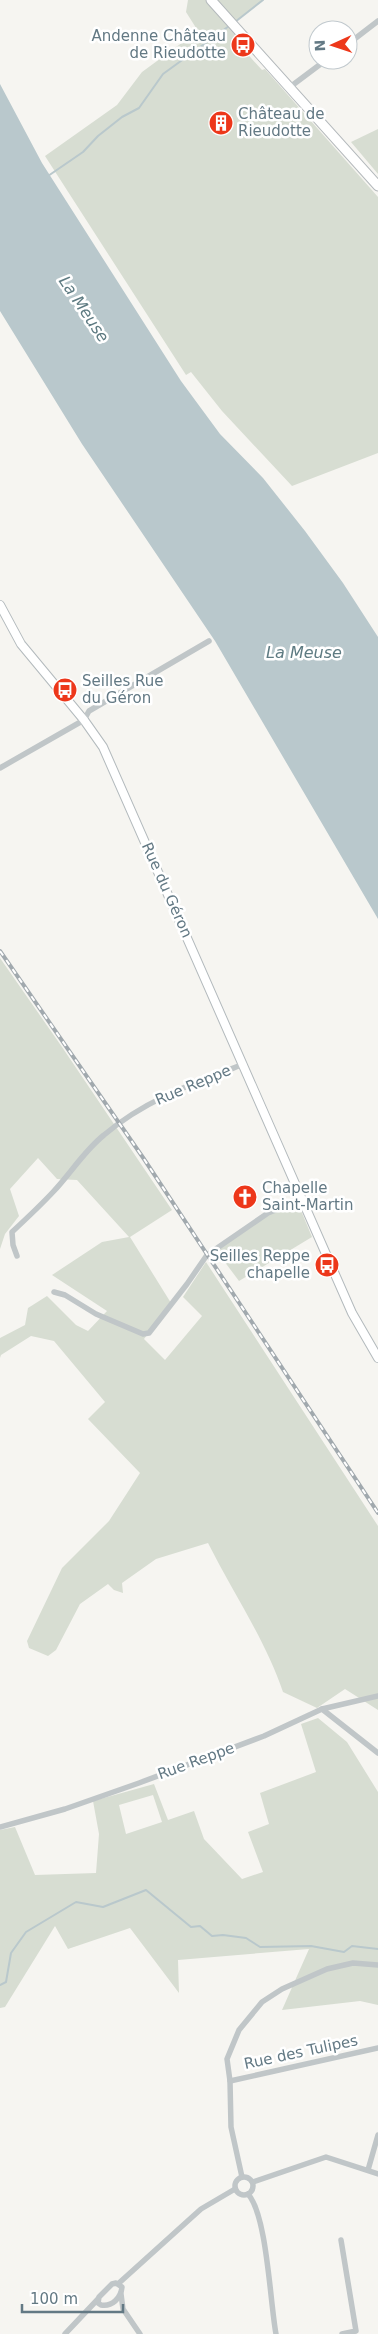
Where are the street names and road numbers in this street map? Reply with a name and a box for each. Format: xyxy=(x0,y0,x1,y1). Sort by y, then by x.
street label: Rue du Géron xyxy=(138,840,196,940)
street label: Rue Reppe xyxy=(152,1061,234,1109)
street label: Rue Reppe xyxy=(155,1739,237,1783)
street label: Rue des Tulipes xyxy=(242,2031,360,2073)

